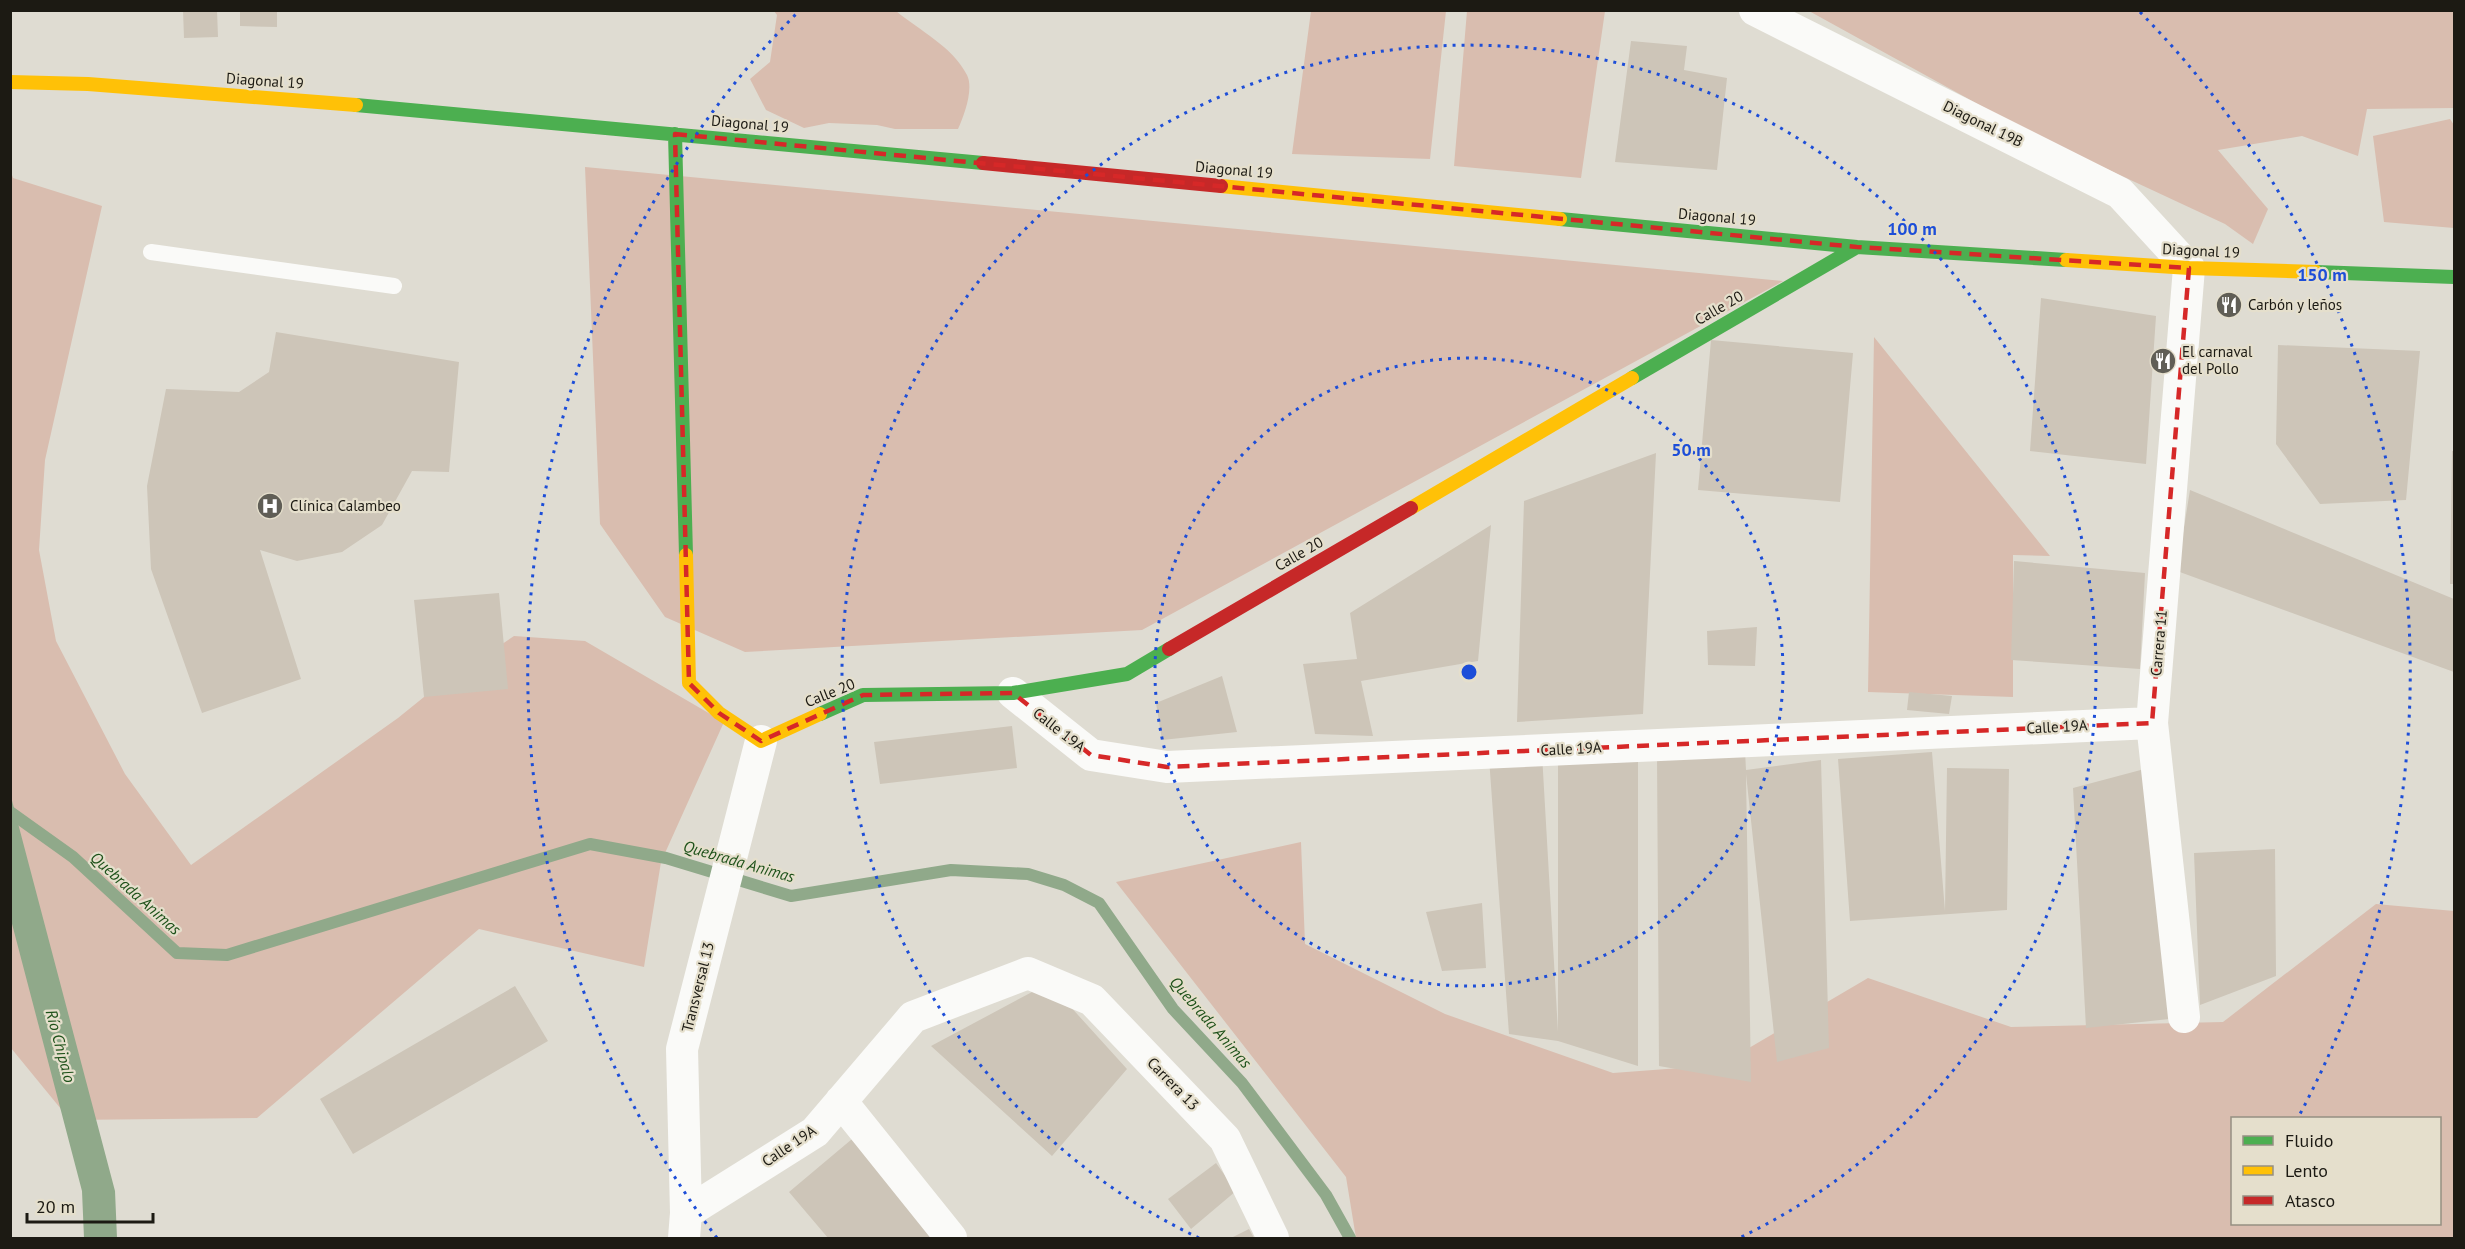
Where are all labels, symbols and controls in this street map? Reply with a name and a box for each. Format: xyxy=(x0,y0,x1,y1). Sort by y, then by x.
street label: Diagonal 19 xyxy=(226,68,304,93)
street label: Diagonal 19B xyxy=(1940,96,2026,151)
street label: Diagonal 19 xyxy=(710,111,790,136)
street label: Diagonal 19 xyxy=(1194,157,1274,182)
street label: Diagonal 19 xyxy=(1677,204,1757,229)
text: 100 m xyxy=(1887,217,1937,240)
street label: Diagonal 19 xyxy=(2162,239,2240,262)
text: 150 m xyxy=(2297,263,2347,286)
street label: Calle 20 xyxy=(1691,286,1746,329)
restaurant icon: Carbón y leños xyxy=(2214,290,2244,320)
place label: Carbón y leños xyxy=(2248,295,2342,314)
place label: El carnaval del Pollo xyxy=(2182,342,2253,378)
restaurant icon: El carnaval del Pollo xyxy=(2148,346,2178,376)
text: 50 m xyxy=(1671,438,1711,461)
hospital icon: Clínica Calambeo xyxy=(255,491,285,521)
place label: Clínica Calambeo xyxy=(290,496,401,515)
street label: Calle 20 xyxy=(1271,532,1326,575)
street label: Carrera 11 xyxy=(2146,609,2171,677)
centre of rings xyxy=(1459,662,1479,682)
street label: Calle 20 xyxy=(802,674,858,711)
street label: Calle 19A xyxy=(1029,703,1089,756)
street label: Calle 19A xyxy=(2026,715,2088,738)
street label: Calle 19A xyxy=(1540,737,1602,760)
water label: Quebrada Animas xyxy=(681,836,798,887)
water label: Quebrada Animas xyxy=(87,847,186,939)
street label: Transversal 13 xyxy=(677,940,718,1034)
water label: Quebrada Animas xyxy=(1166,972,1257,1072)
water label: Río Chipalo xyxy=(42,1007,80,1085)
street label: Carrera 13 xyxy=(1143,1053,1203,1114)
legend xyxy=(2231,1117,2441,1225)
street label: Calle 19A xyxy=(758,1120,820,1171)
text: Fluido xyxy=(2285,1129,2333,1152)
text: Lento xyxy=(2285,1159,2328,1182)
scale bar xyxy=(27,1186,153,1224)
text: Atasco xyxy=(2285,1189,2335,1212)
text: 20 m xyxy=(36,1195,75,1218)

